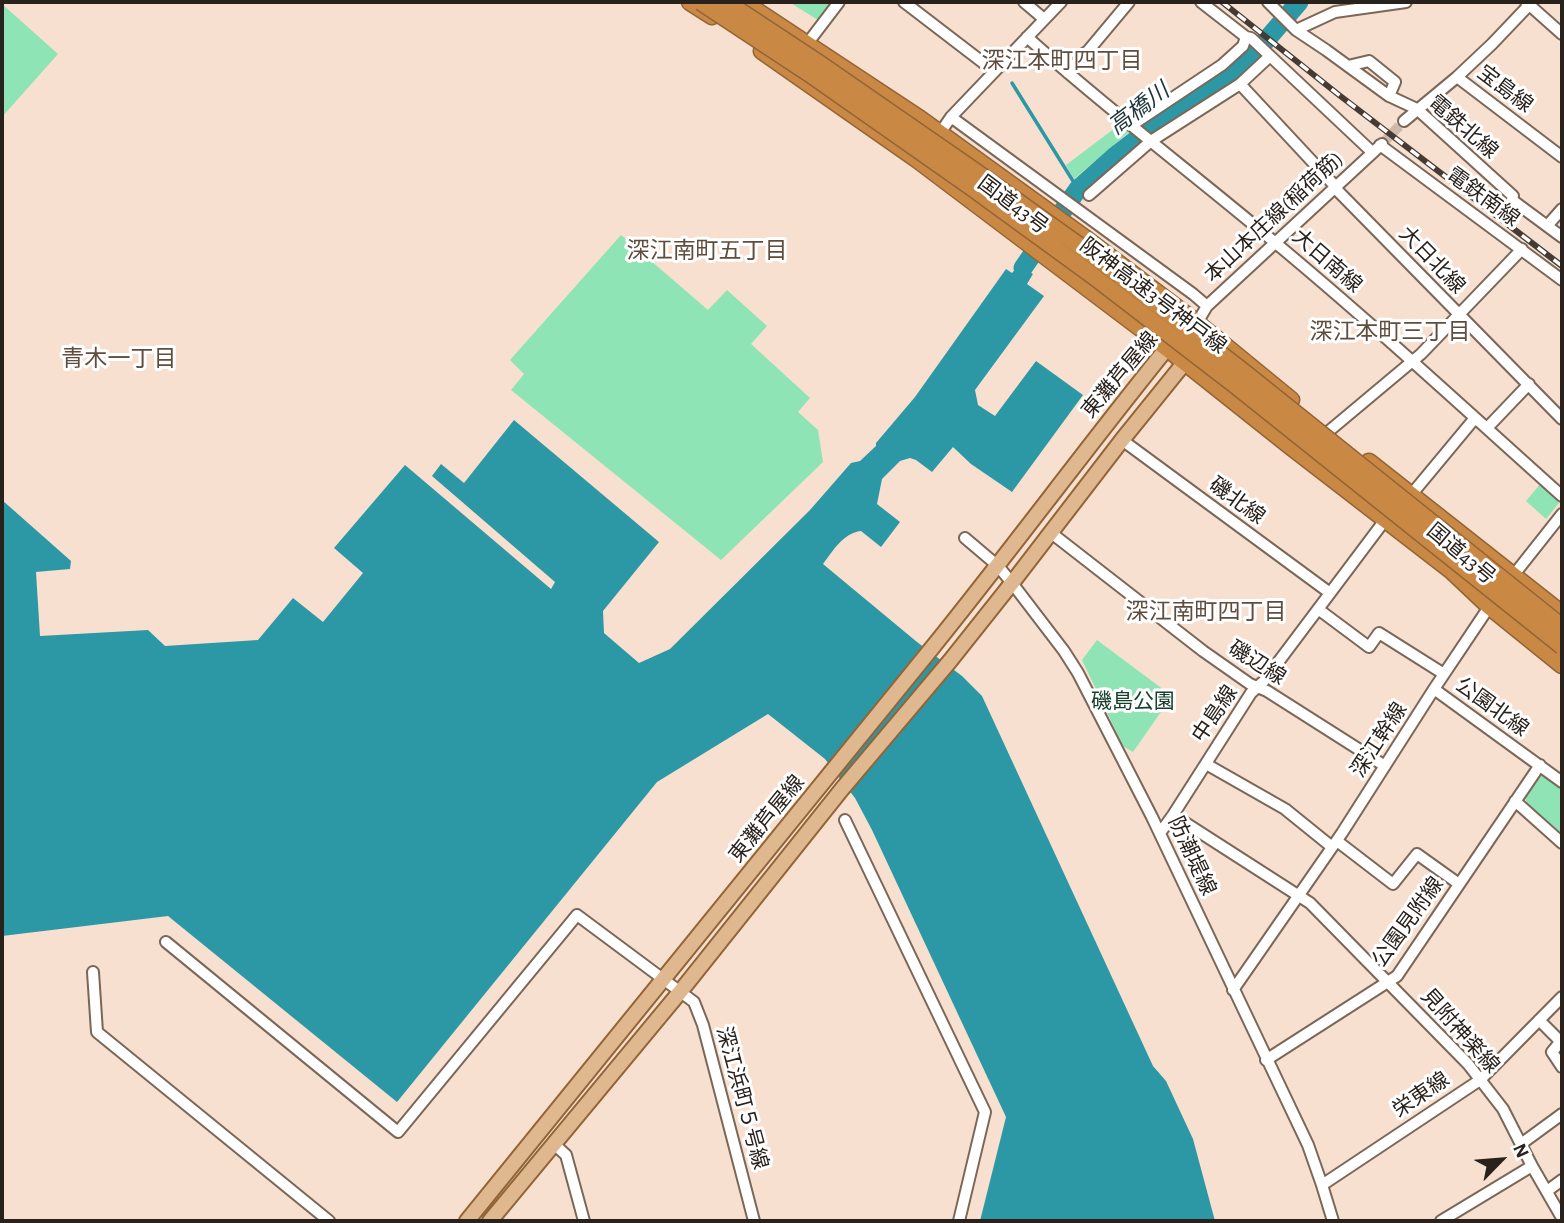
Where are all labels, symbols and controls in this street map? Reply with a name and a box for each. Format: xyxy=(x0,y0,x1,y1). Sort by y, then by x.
district label: 深江本町四丁目 xyxy=(982,47,1142,75)
street label: 宝島線 xyxy=(1472,60,1538,118)
water label: 高橋川 xyxy=(1103,77,1175,141)
street label: 電鉄北線 xyxy=(1423,90,1503,164)
street label: 本山本庄線(稲荷筋) xyxy=(1199,146,1349,288)
street label: 電鉄南線 xyxy=(1442,162,1524,232)
street label: 国道43号 xyxy=(973,170,1053,240)
street label: 大日北線 xyxy=(1394,221,1470,299)
street label: 大日南線 xyxy=(1287,224,1367,298)
street label: 阪神高速3号神戸線 xyxy=(1075,233,1231,359)
district label: 深江南町五丁目 xyxy=(627,237,787,265)
district label: 深江本町三丁目 xyxy=(1310,318,1470,346)
street label: 東灘芦屋線 xyxy=(1077,327,1163,423)
district label: 青木一丁目 xyxy=(62,345,176,373)
street label: 磯北線 xyxy=(1204,472,1270,530)
street label: 国道43号 xyxy=(1422,518,1500,590)
district label: 深江南町四丁目 xyxy=(1126,598,1286,626)
street label: 磯辺線 xyxy=(1224,636,1290,690)
street label: 公園北線 xyxy=(1451,672,1533,742)
street label: 中島線 xyxy=(1187,681,1243,747)
park label: 磯島公園 xyxy=(1091,689,1175,715)
street label: 深江幹線 xyxy=(1346,698,1412,782)
street label: 東灘芦屋線 xyxy=(724,770,810,868)
street label: 防潮堤線 xyxy=(1163,813,1221,899)
street label: 公園見附線 xyxy=(1367,872,1449,972)
street label: 見附神楽線 xyxy=(1416,984,1504,1078)
street label: 深江浜町５号線 xyxy=(711,1024,773,1172)
street label: 栄東線 xyxy=(1388,1067,1454,1123)
north arrow xyxy=(1466,1125,1536,1195)
text: N xyxy=(1509,1141,1532,1161)

